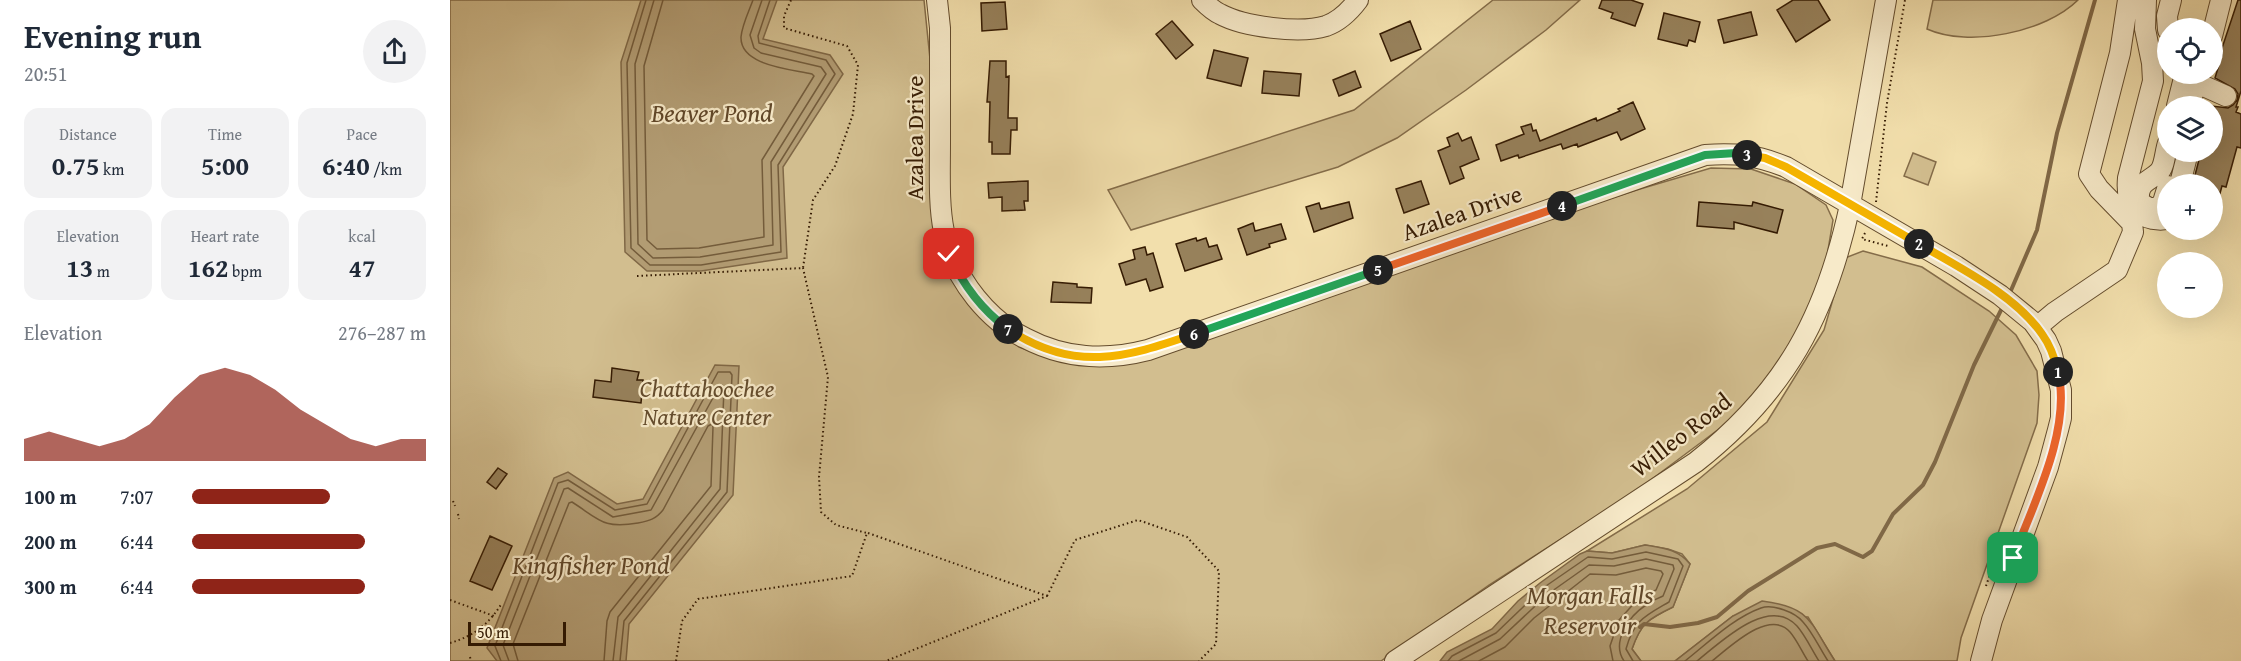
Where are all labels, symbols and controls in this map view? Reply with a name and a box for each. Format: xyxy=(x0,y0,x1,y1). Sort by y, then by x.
text: Evening run xyxy=(24,12,201,60)
map controls xyxy=(2157,18,2223,318)
button: locate xyxy=(2157,18,2223,84)
button: share xyxy=(363,20,426,83)
text: 20:51 xyxy=(24,59,67,88)
street label: Azalea Drive xyxy=(897,76,932,200)
water label: Beaver Pond xyxy=(650,93,773,132)
button: layers xyxy=(2157,96,2223,162)
text: Distance xyxy=(59,122,117,146)
text: Time xyxy=(208,122,242,146)
text: Pace xyxy=(347,122,377,146)
pin: 3 xyxy=(1732,140,1762,170)
text: 3 xyxy=(1743,143,1751,167)
text: 0.75 xyxy=(52,146,100,185)
text: 5:00 xyxy=(201,146,249,185)
text: 6:40 xyxy=(322,146,370,185)
text: km xyxy=(100,157,124,181)
text: /km xyxy=(370,157,402,181)
button: + xyxy=(2157,174,2223,240)
street label: Azalea Drive xyxy=(1397,176,1527,249)
pin: 4 xyxy=(1547,191,1577,221)
text: 4 xyxy=(1558,194,1566,218)
text: Elevation xyxy=(57,224,119,248)
text: Heart rate xyxy=(191,224,259,248)
text: kcal xyxy=(348,224,376,248)
pin xyxy=(923,228,974,279)
pin: 2 xyxy=(1904,229,1934,259)
text: 2 xyxy=(1915,232,1923,256)
icon: check xyxy=(932,237,965,270)
text: 13 xyxy=(66,248,93,287)
text: 162 xyxy=(188,248,228,287)
text: 47 xyxy=(349,248,375,287)
button: − xyxy=(2157,252,2223,318)
pin: 5 xyxy=(1363,255,1393,285)
text: 5 xyxy=(1374,258,1382,282)
text: m xyxy=(93,259,110,283)
text: bpm xyxy=(228,259,262,283)
pin: 7 xyxy=(993,314,1023,344)
text: 7 xyxy=(1004,317,1012,341)
text: Elevation xyxy=(24,318,102,347)
text: 276–287 m xyxy=(338,318,426,347)
pin: 6 xyxy=(1179,319,1209,349)
text: 6 xyxy=(1190,322,1198,346)
pin: 1 xyxy=(2043,357,2073,387)
text: 1 xyxy=(2054,360,2062,384)
park label: Chattahoochee Nature Center xyxy=(640,371,775,434)
street label: Willeo Road xyxy=(1623,384,1739,485)
text: 100 m xyxy=(24,482,77,511)
text: 7:07 xyxy=(120,482,154,511)
text: 200 m xyxy=(24,527,77,556)
text: 6:44 xyxy=(120,527,154,556)
pin xyxy=(1987,532,2038,583)
icon: arrive xyxy=(1996,541,2029,574)
water label: Kingfisher Pond xyxy=(511,545,670,584)
text: 300 m xyxy=(24,572,77,601)
text: 6:44 xyxy=(120,572,154,601)
water label: Morgan Falls Reservoir xyxy=(1527,575,1654,644)
scale bar xyxy=(468,619,566,646)
text: 50 m xyxy=(477,620,509,644)

